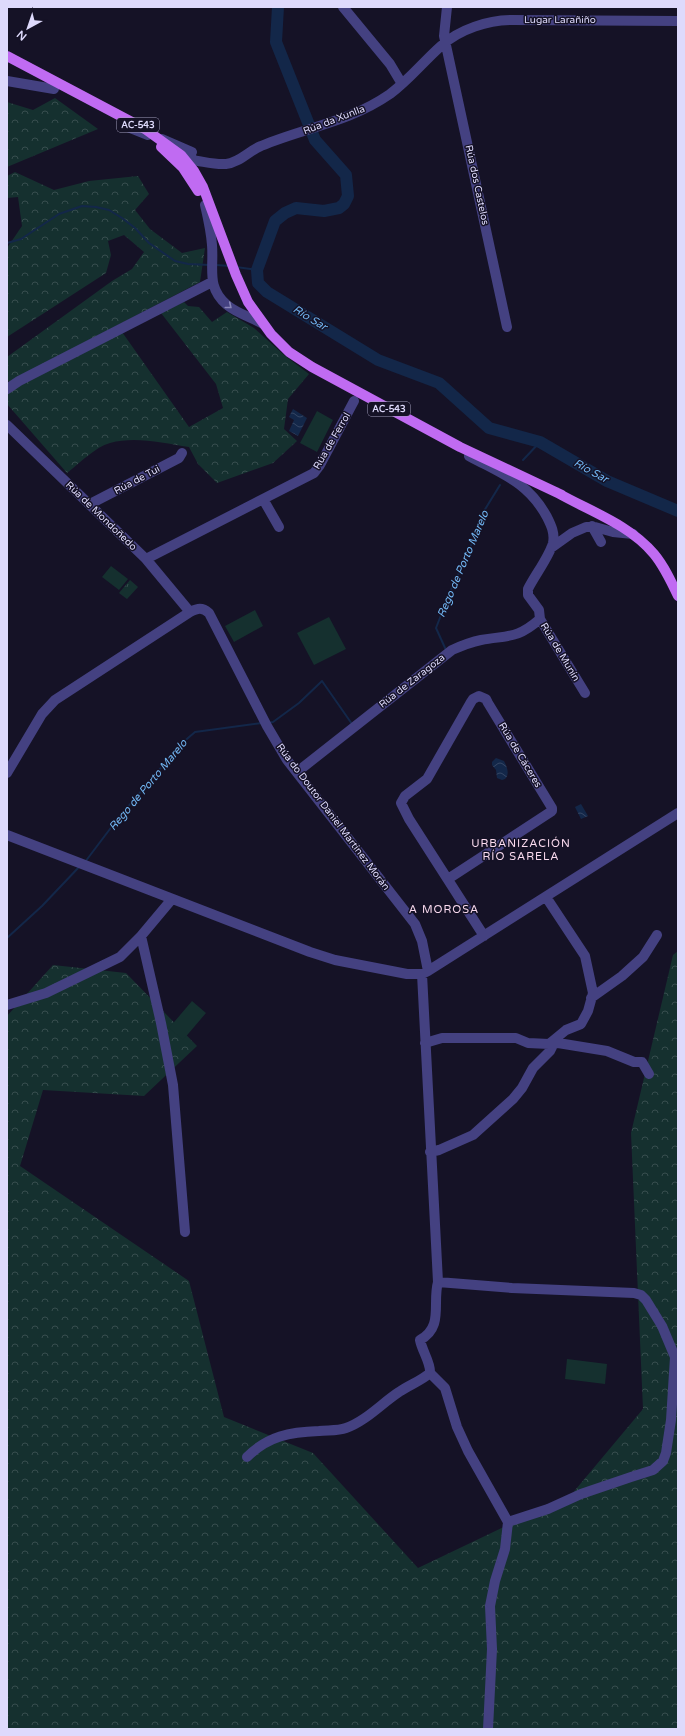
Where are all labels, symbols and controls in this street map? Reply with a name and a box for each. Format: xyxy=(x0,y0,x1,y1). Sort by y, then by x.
north arrow xyxy=(8,8,48,48)
street label: Lugar Larañiño xyxy=(524,14,596,26)
text: N xyxy=(14,27,29,43)
street label: Rúa da Xunlla xyxy=(301,103,367,137)
road number: AC-543 xyxy=(117,118,159,132)
street label: Rúa dos Castelos xyxy=(463,144,491,226)
one-way arrow xyxy=(225,302,232,309)
water label: Río Sar xyxy=(291,303,331,334)
road number: AC-543 xyxy=(368,402,410,416)
street label: Rúa de Ferrol xyxy=(311,411,353,471)
water label: Río Sar xyxy=(572,456,612,487)
street label: Rúa de Tui xyxy=(112,463,162,497)
street label: Rúa de Mondoñedo xyxy=(63,479,139,553)
water label: Rego de Porto Marelo xyxy=(435,507,492,619)
street label: Rúa de Munín xyxy=(538,620,582,684)
street label: Rúa de Zaragoza xyxy=(377,652,447,710)
street label: Rúa de Cáceres xyxy=(496,720,544,790)
water label: Rego de Porto Marelo xyxy=(106,736,191,833)
street label: Rúa do Doutor Daniel Martínez Morán xyxy=(274,741,392,893)
district label: URBANIZACIÓN RÍO SARELA xyxy=(471,836,571,863)
district label: A MOROSA xyxy=(409,903,479,916)

